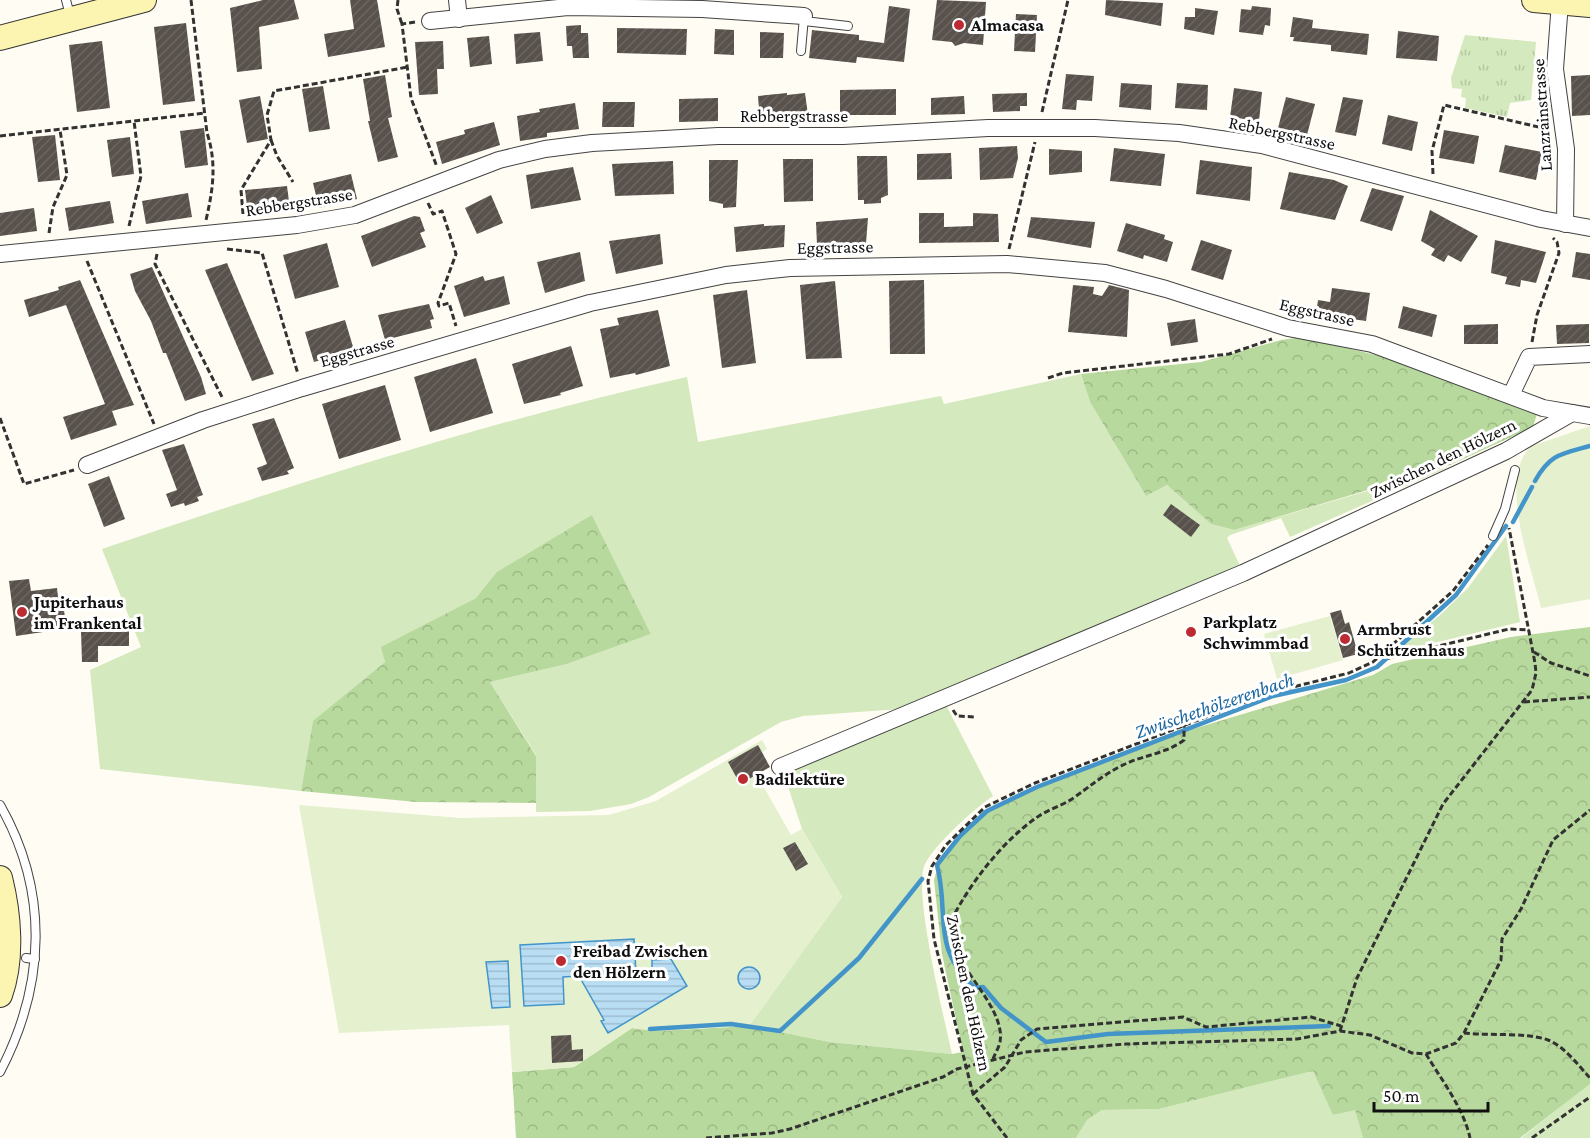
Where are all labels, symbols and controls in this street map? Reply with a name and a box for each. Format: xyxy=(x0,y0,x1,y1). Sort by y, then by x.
place label: Almacasa xyxy=(970,15,1044,35)
marker: Almacasa xyxy=(952,18,966,32)
street label: Lanzrainstrasse xyxy=(1528,58,1556,172)
street label: Rebbergstrasse xyxy=(740,106,848,126)
street label: Rebbergstrasse xyxy=(1227,112,1337,154)
street label: Rebbergstrasse xyxy=(244,184,354,220)
street label: Eggstrasse xyxy=(797,236,873,258)
street label: Eggstrasse xyxy=(1278,294,1357,330)
street label: Eggstrasse xyxy=(318,331,397,371)
street label: Zwischen den Hölzern xyxy=(1367,414,1519,502)
place label: Jupiterhaus im Frankental xyxy=(32,592,142,633)
marker: Jupiterhaus im Frankental xyxy=(15,605,29,619)
place label: Parkplatz Schwimmbad xyxy=(1203,612,1309,653)
place label: Armbrust Schützenhaus xyxy=(1356,619,1465,660)
marker: Parkplatz Schwimmbad xyxy=(1184,625,1198,639)
marker: Armbrust Schützenhaus xyxy=(1338,632,1352,646)
water label: Zwüschethölzerenbach xyxy=(1132,667,1296,743)
place label: Badilektüre xyxy=(755,769,845,789)
marker: Badilektüre xyxy=(736,772,750,786)
street label: Zwischen den Hölzern xyxy=(943,913,995,1073)
place label: Freibad Zwischen den Hölzern xyxy=(573,941,708,982)
marker: Freibad Zwischen den Hölzern xyxy=(554,954,568,968)
scale bar xyxy=(1374,1075,1488,1113)
text: 50 m xyxy=(1383,1086,1420,1106)

